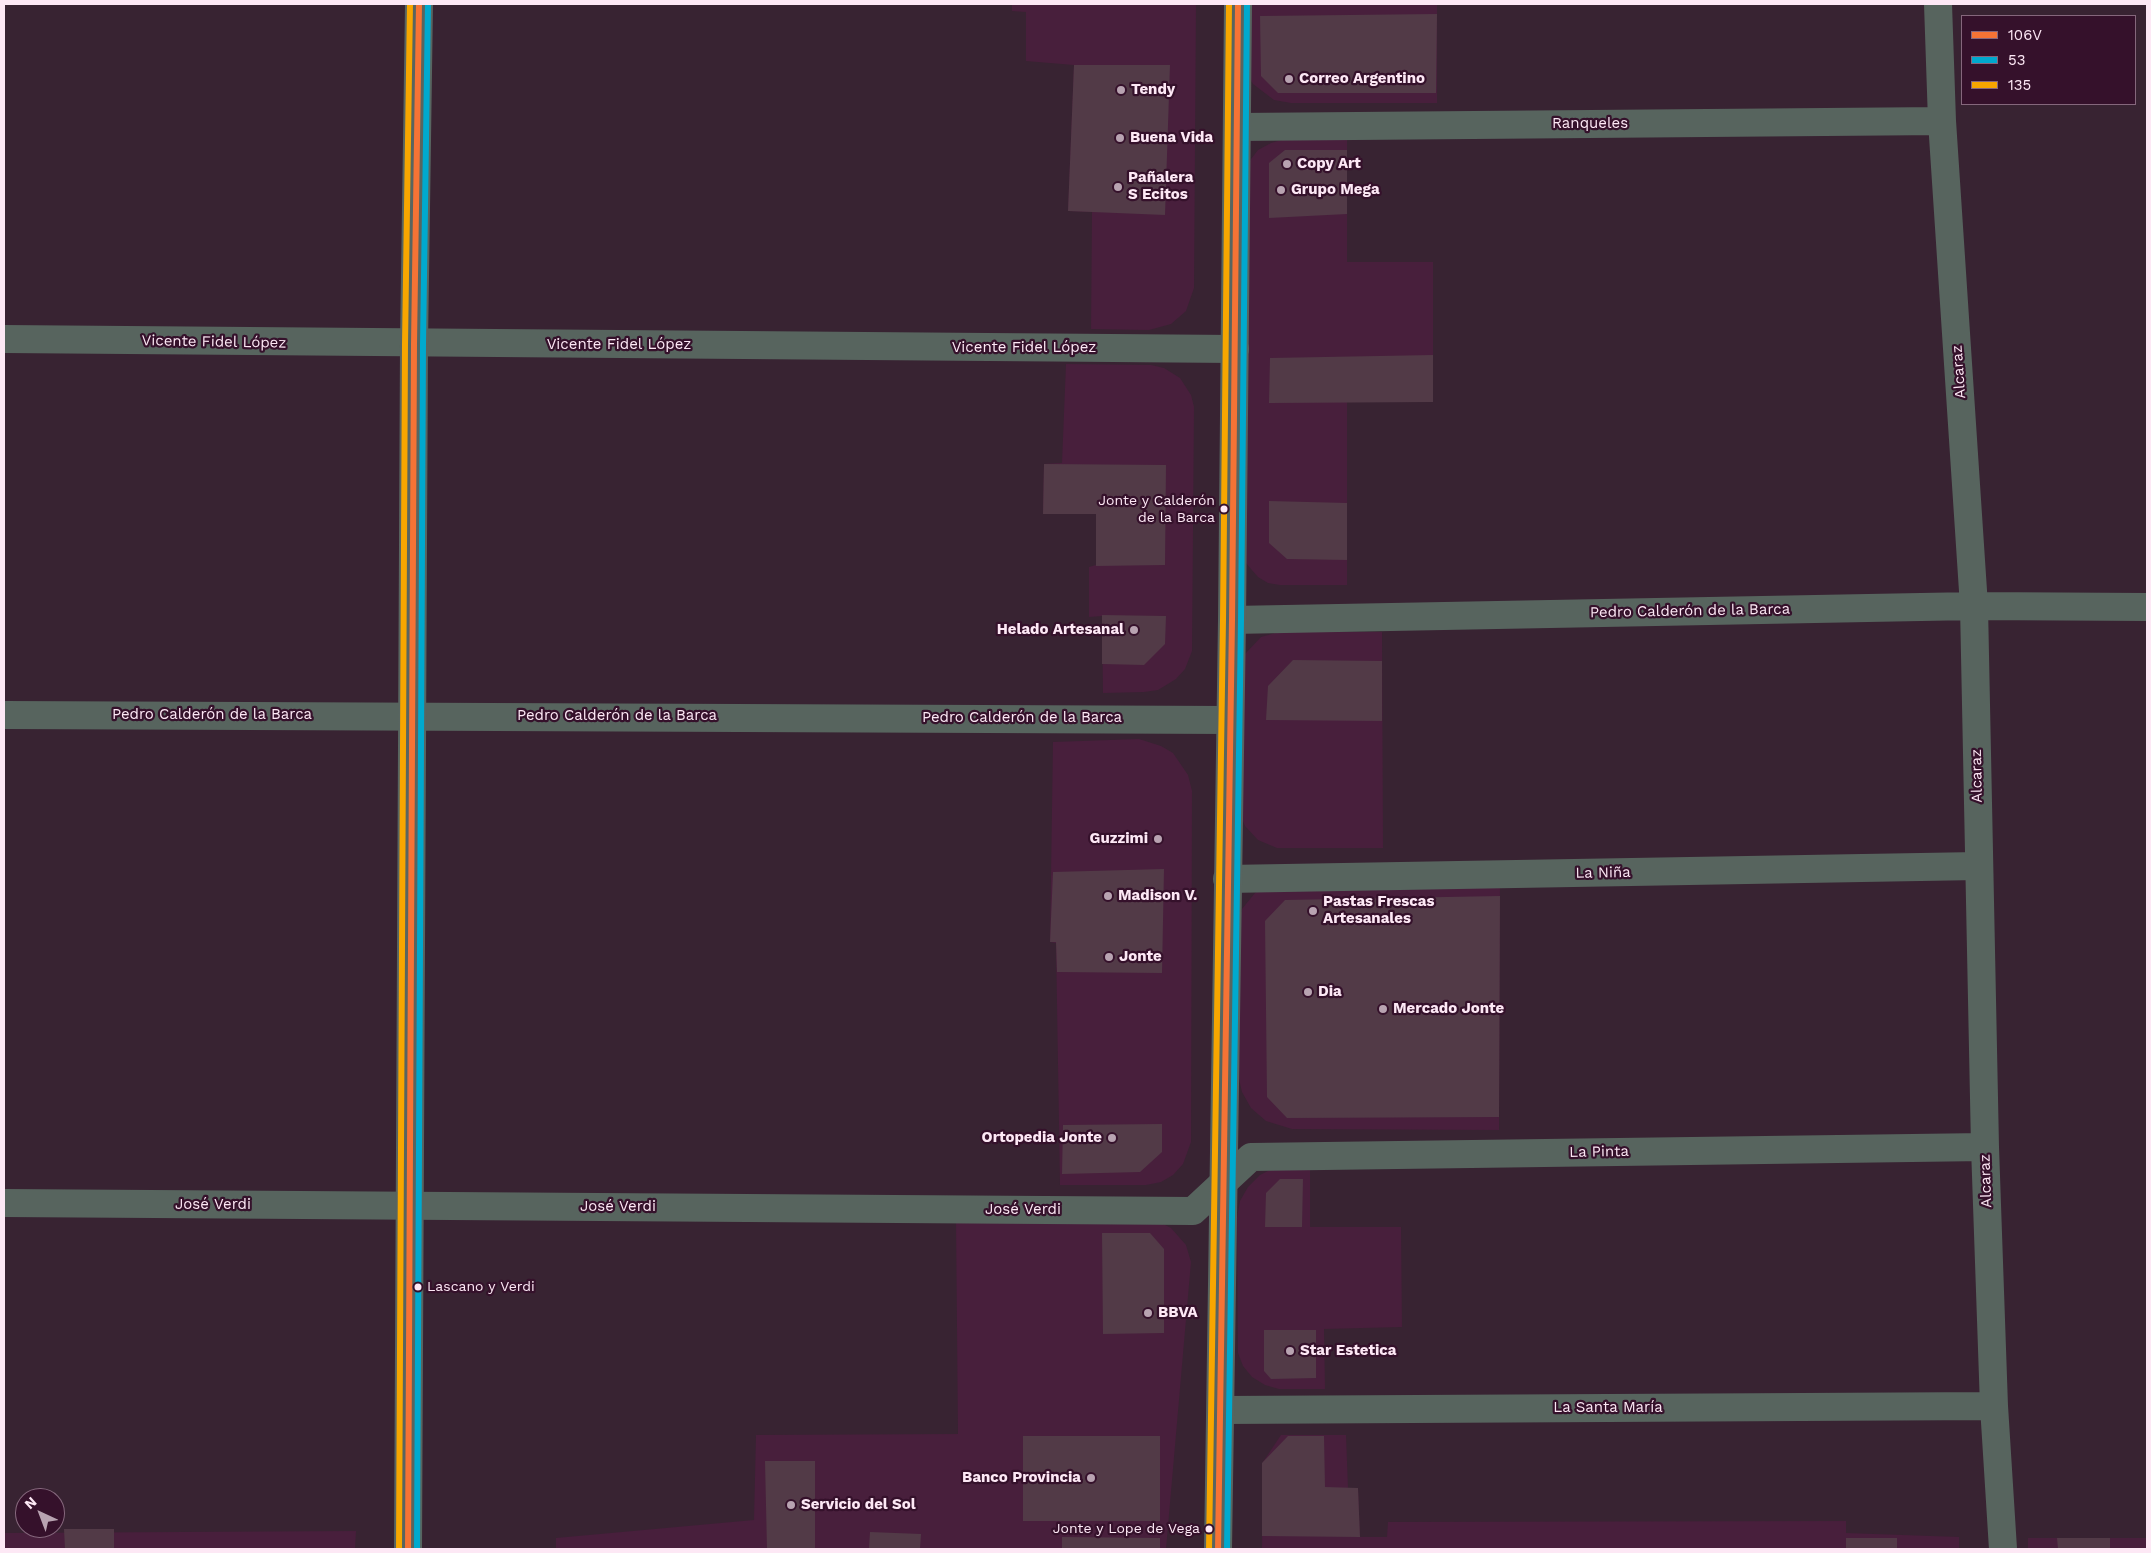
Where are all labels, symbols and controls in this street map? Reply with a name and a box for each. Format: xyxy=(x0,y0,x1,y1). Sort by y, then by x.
legend xyxy=(1961,15,2136,105)
text: 106V xyxy=(2008,26,2042,44)
text: 53 xyxy=(2008,51,2025,69)
place label: Correo Argentino xyxy=(1299,70,1425,88)
marker: Correo Argentino xyxy=(1283,73,1295,85)
text: 135 xyxy=(2008,76,2031,94)
place label: Tendy xyxy=(1131,81,1175,99)
marker: Tendy xyxy=(1115,84,1127,96)
street label: Ranqueles xyxy=(1552,115,1628,133)
place label: Buena Vida xyxy=(1130,129,1213,147)
marker: Buena Vida xyxy=(1114,132,1126,144)
place label: Copy Art xyxy=(1297,155,1361,173)
marker: Copy Art xyxy=(1281,158,1293,170)
place label: Pañalera S Ecitos xyxy=(1128,169,1193,204)
marker: Pañalera S Ecitos xyxy=(1112,181,1124,193)
place label: Grupo Mega xyxy=(1291,181,1380,199)
marker: Grupo Mega xyxy=(1275,184,1287,196)
street label: Vicente Fidel López xyxy=(141,332,287,352)
street label: Vicente Fidel López xyxy=(547,336,691,354)
street label: Vicente Fidel López xyxy=(952,339,1096,357)
street label: Alcaraz xyxy=(1948,345,1970,399)
place label: Jonte y Calderón de la Barca xyxy=(1098,493,1215,526)
marker: Jonte y Calderón de la Barca xyxy=(1219,504,1229,514)
street label: Pedro Calderón de la Barca xyxy=(1590,600,1790,622)
place label: Helado Artesanal xyxy=(997,621,1124,639)
marker: Helado Artesanal xyxy=(1128,624,1140,636)
street label: Pedro Calderón de la Barca xyxy=(112,706,312,724)
street label: Pedro Calderón de la Barca xyxy=(517,707,717,725)
street label: Pedro Calderón de la Barca xyxy=(922,709,1122,727)
street label: Alcaraz xyxy=(1968,749,1986,803)
place label: Guzzimi xyxy=(1090,830,1148,848)
marker: Guzzimi xyxy=(1152,833,1164,845)
street label: La Niña xyxy=(1575,864,1631,882)
place label: Madison V. xyxy=(1118,887,1197,905)
marker: Madison V. xyxy=(1102,890,1114,902)
place label: Pastas Frescas Artesanales xyxy=(1323,893,1434,928)
marker: Pastas Frescas Artesanales xyxy=(1307,905,1319,917)
place label: Jonte xyxy=(1119,948,1162,966)
marker: Jonte xyxy=(1103,951,1115,963)
place label: Dia xyxy=(1318,983,1342,1001)
marker: Dia xyxy=(1302,986,1314,998)
place label: Mercado Jonte xyxy=(1393,1000,1504,1018)
marker: Mercado Jonte xyxy=(1377,1003,1389,1015)
place label: Ortopedia Jonte xyxy=(982,1129,1102,1147)
marker: Ortopedia Jonte xyxy=(1106,1132,1118,1144)
street label: La Pinta xyxy=(1569,1142,1629,1162)
street label: Alcaraz xyxy=(1976,1154,1996,1208)
street label: José Verdi xyxy=(175,1196,251,1214)
street label: José Verdi xyxy=(580,1198,656,1216)
street label: José Verdi xyxy=(985,1201,1061,1219)
place label: Lascano y Verdi xyxy=(427,1279,535,1295)
marker: Lascano y Verdi xyxy=(413,1282,423,1292)
place label: BBVA xyxy=(1158,1304,1198,1322)
marker: BBVA xyxy=(1142,1307,1154,1319)
place label: Star Estetica xyxy=(1300,1342,1397,1360)
marker: Star Estetica xyxy=(1284,1345,1296,1357)
street label: La Santa María xyxy=(1553,1399,1663,1417)
place label: Banco Provincia xyxy=(962,1469,1081,1487)
marker: Banco Provincia xyxy=(1085,1472,1097,1484)
north arrow xyxy=(15,1488,65,1538)
text: N xyxy=(21,1493,40,1512)
place label: Servicio del Sol xyxy=(801,1496,916,1514)
marker: Servicio del Sol xyxy=(785,1499,797,1511)
place label: Jonte y Lope de Vega xyxy=(1053,1521,1200,1537)
marker: Jonte y Lope de Vega xyxy=(1204,1524,1214,1534)

